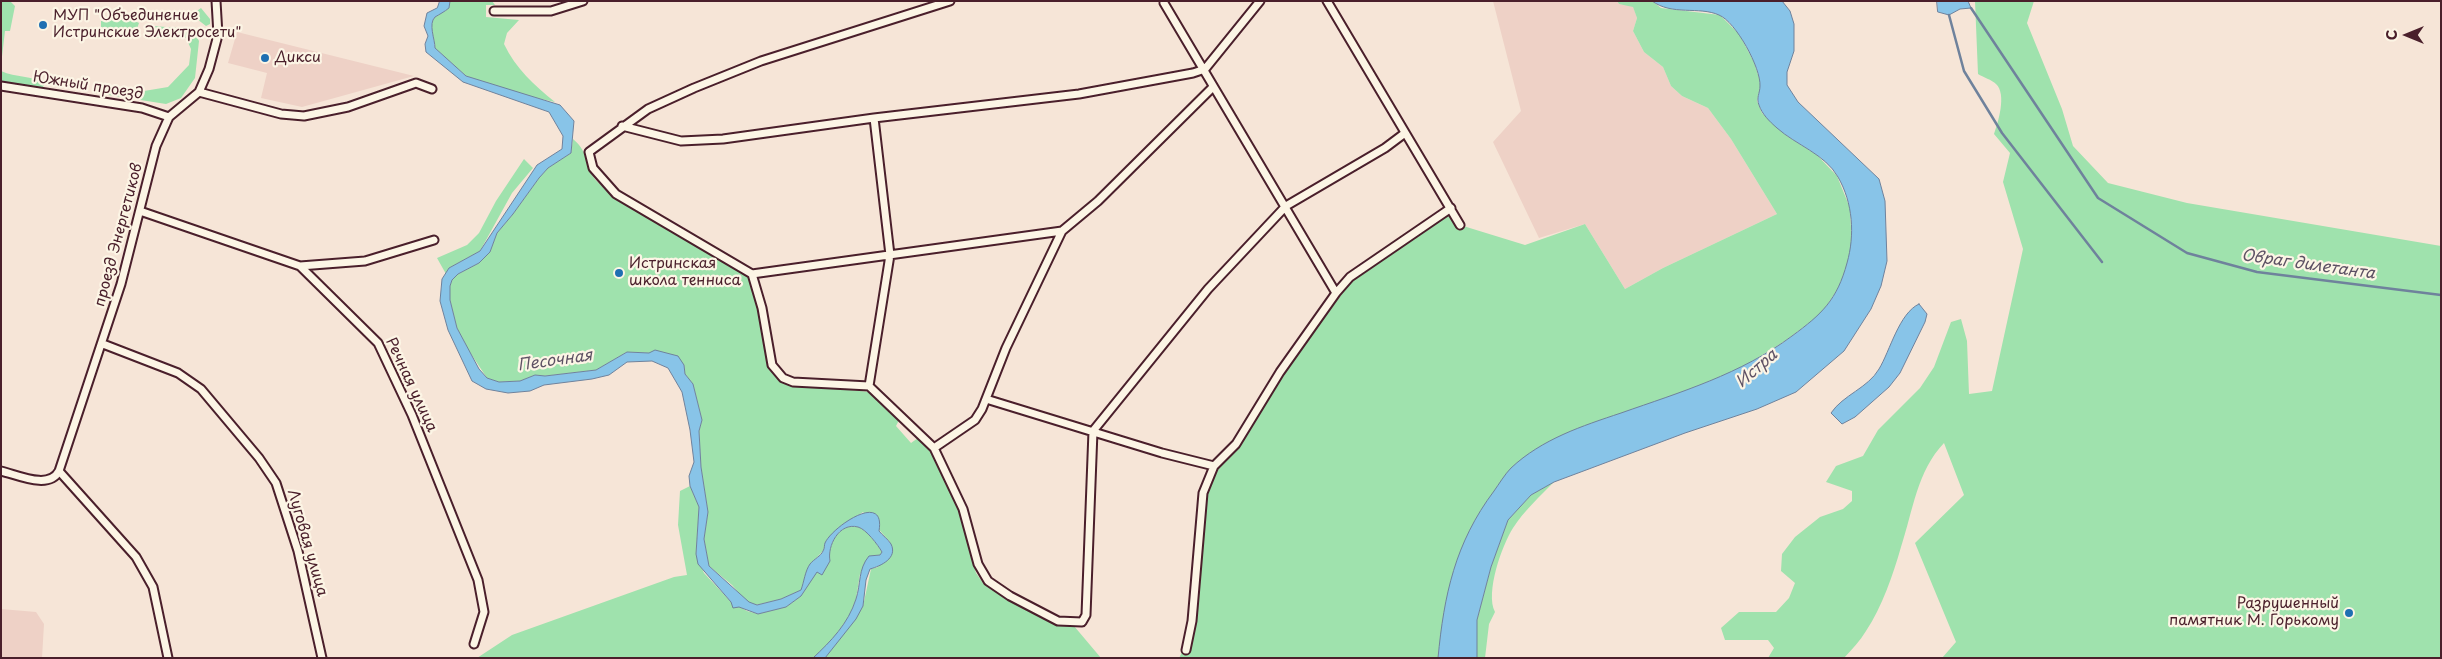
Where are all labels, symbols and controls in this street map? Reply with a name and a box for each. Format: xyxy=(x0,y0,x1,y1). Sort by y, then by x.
place label: МУП "Объединение Истринские Электросети" xyxy=(53,7,242,42)
north arrow xyxy=(2382,10,2432,60)
marker: МУП "Объединение Истринские Электросети" xyxy=(37,19,49,31)
text: С xyxy=(2381,30,2402,40)
place label: Дикси xyxy=(275,49,321,67)
marker: Дикси xyxy=(259,52,271,64)
street label: Южный проезд xyxy=(32,68,144,104)
street label: проезд Энергетиков xyxy=(91,161,147,309)
water label: Овраг дилетанта xyxy=(2240,246,2376,284)
place label: Истринская школа тенниса xyxy=(629,255,741,290)
marker: Истринская школа тенниса xyxy=(613,267,625,279)
street label: Речная улица xyxy=(381,335,441,435)
water label: Песочная xyxy=(516,346,594,376)
water label: Истра xyxy=(1732,346,1782,392)
street label: Луговая улица xyxy=(283,487,331,599)
place label: Разрушенный памятник М. Горькому xyxy=(2169,595,2339,630)
marker: Разрушенный памятник М. Горькому xyxy=(2343,607,2355,619)

